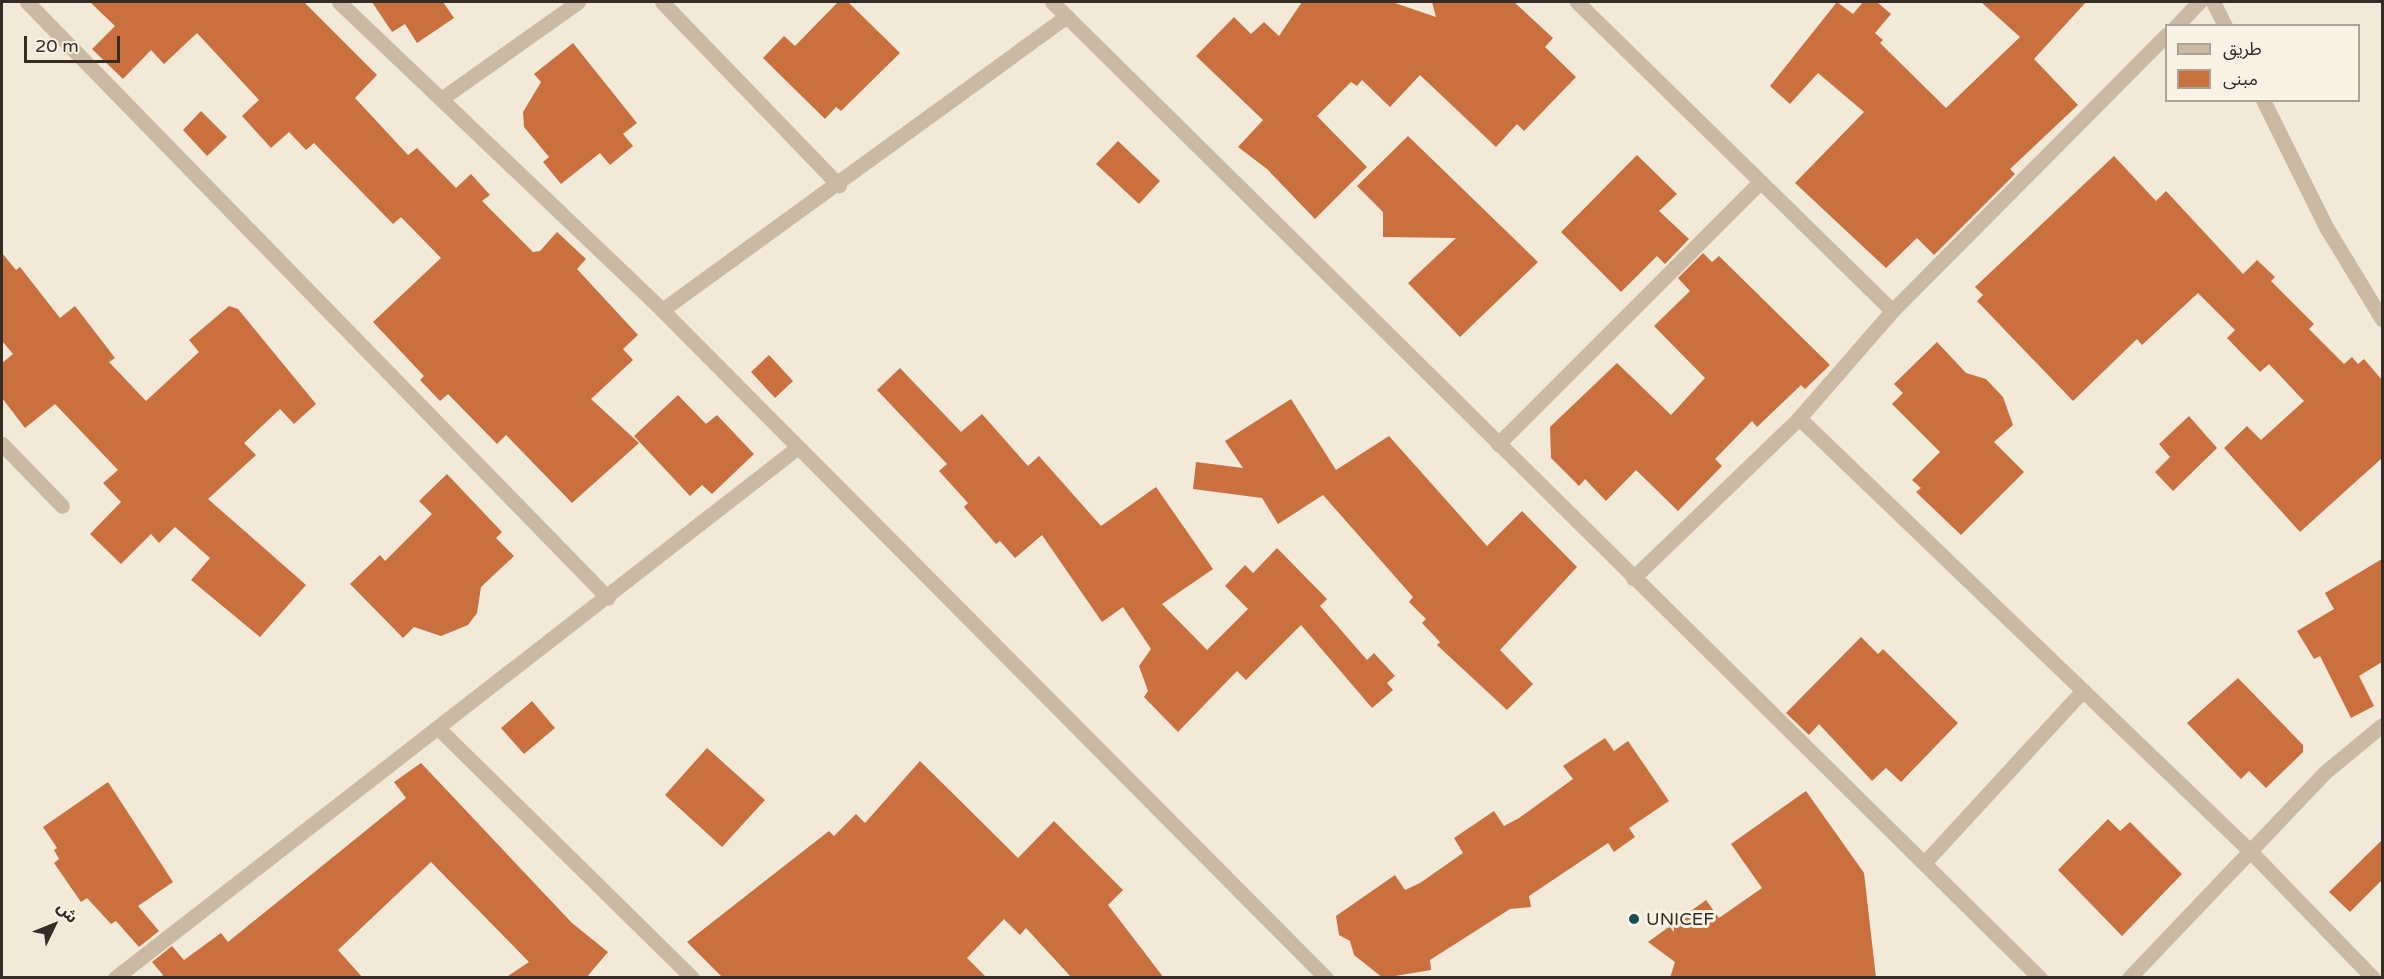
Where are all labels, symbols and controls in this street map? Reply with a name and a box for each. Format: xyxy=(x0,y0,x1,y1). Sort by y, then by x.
scale bar xyxy=(27,24,123,62)
legend xyxy=(2165,24,2360,102)
text: 20 m xyxy=(35,35,79,57)
text: طريق xyxy=(2223,38,2262,60)
text: مبنى xyxy=(2223,68,2258,90)
north arrow xyxy=(24,895,84,955)
text: ش xyxy=(52,898,82,928)
place label: UNICEF xyxy=(1646,908,1714,930)
marker: UNICEF xyxy=(1627,912,1641,926)

